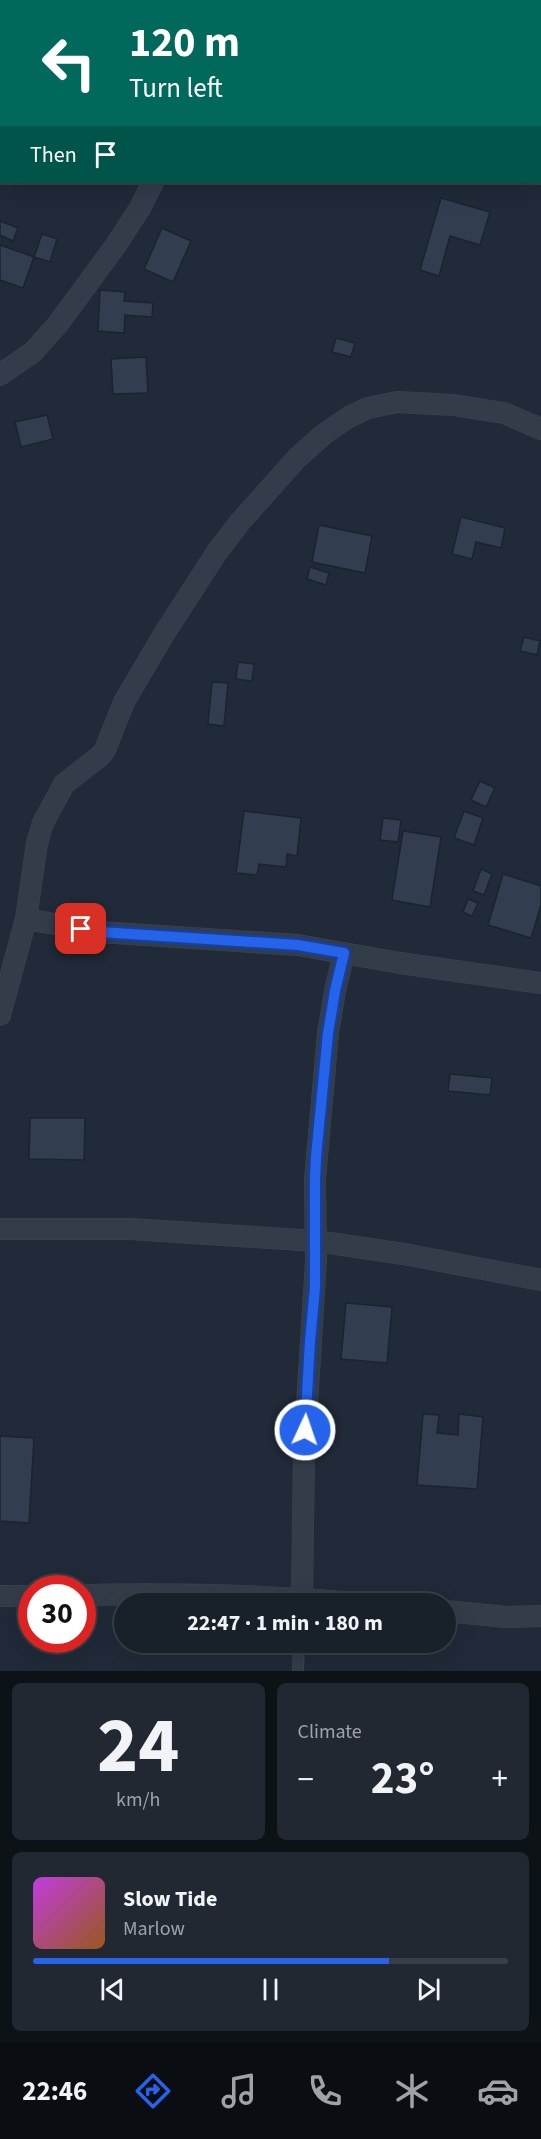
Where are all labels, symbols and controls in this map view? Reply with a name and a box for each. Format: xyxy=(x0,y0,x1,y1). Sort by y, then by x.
text: 120 m xyxy=(129,13,240,73)
icon: left xyxy=(30,24,108,102)
text: Turn left xyxy=(129,69,223,108)
icon: arrive xyxy=(89,138,122,171)
text: Then xyxy=(30,139,77,171)
pin xyxy=(55,903,106,954)
icon: arrive xyxy=(64,912,97,945)
position arrow xyxy=(273,1398,337,1462)
speed limit sign: 30 xyxy=(18,1575,96,1653)
text: 22:47 · 1 min · 180 m xyxy=(187,1607,383,1639)
text: 24 xyxy=(97,1691,179,1802)
text: Climate xyxy=(298,1718,362,1746)
text: 23° xyxy=(371,1747,435,1811)
text: − xyxy=(298,1756,314,1803)
text: + xyxy=(492,1756,508,1803)
text: km/h xyxy=(116,1786,160,1814)
text: Slow Tide xyxy=(123,1883,217,1915)
text: Marlow xyxy=(123,1915,185,1943)
icon: previous xyxy=(96,1973,129,2006)
icon: pause xyxy=(254,1973,287,2006)
icon: next xyxy=(412,1973,445,2006)
icon: directions xyxy=(132,2070,174,2112)
icon: music xyxy=(218,2070,260,2112)
icon: phone xyxy=(304,2070,346,2112)
icon: climate xyxy=(391,2070,433,2112)
icon: car xyxy=(477,2070,519,2112)
text: 22:46 xyxy=(22,2072,87,2111)

